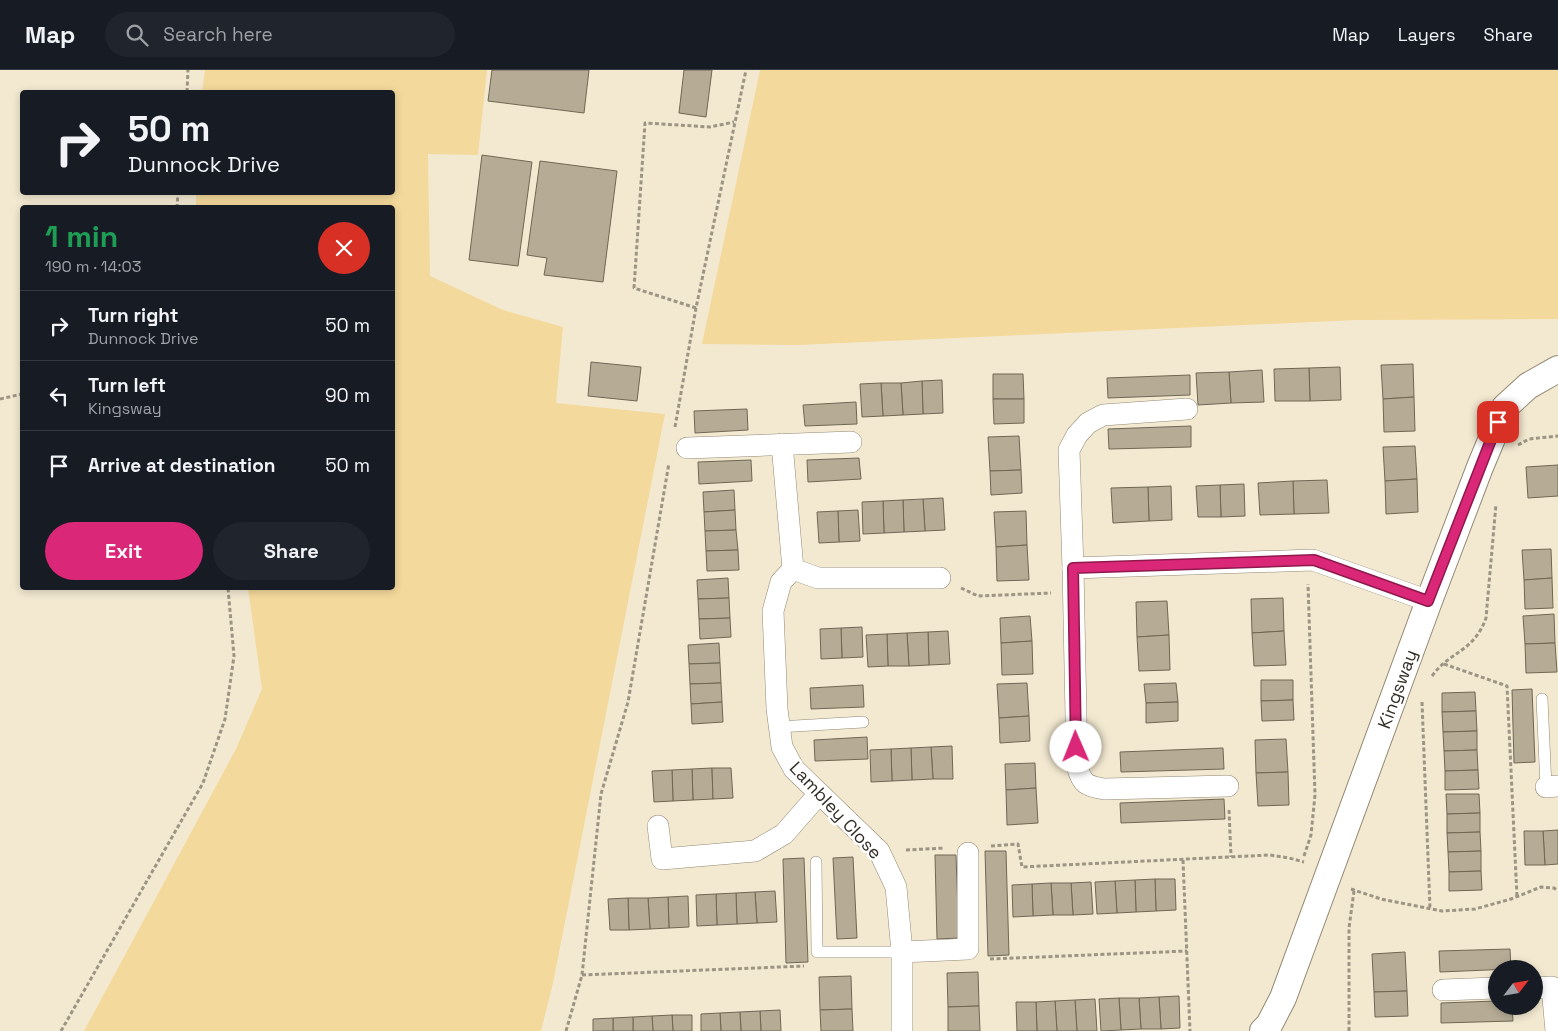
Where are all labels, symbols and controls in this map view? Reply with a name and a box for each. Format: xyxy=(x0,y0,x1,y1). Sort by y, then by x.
search box xyxy=(105,12,455,57)
text: Map xyxy=(25,19,75,50)
icon: search xyxy=(123,21,151,49)
text: Search here xyxy=(163,22,273,47)
text: Map xyxy=(1332,23,1370,46)
text: Layers xyxy=(1398,23,1455,46)
text: Share xyxy=(1483,23,1533,46)
text: 50 m xyxy=(128,107,210,151)
icon: right xyxy=(45,110,110,175)
text: Dunnock Drive xyxy=(128,150,280,178)
text: 1 min xyxy=(45,217,118,256)
button: close xyxy=(318,222,370,274)
text: 190 m · 14:03 xyxy=(45,256,141,277)
text: Turn right xyxy=(88,303,178,328)
icon: right xyxy=(45,312,73,340)
text: 50 m xyxy=(325,313,370,338)
text: Dunnock Drive xyxy=(88,328,199,349)
text: Turn left xyxy=(88,373,166,398)
icon: left xyxy=(45,382,73,410)
text: 90 m xyxy=(325,383,370,408)
text: Kingsway xyxy=(88,398,162,419)
pin xyxy=(1477,401,1519,443)
icon: arrive xyxy=(1484,408,1512,436)
icon: arrive xyxy=(45,452,73,480)
text: Arrive at destination xyxy=(88,453,276,478)
text: 50 m xyxy=(325,453,370,478)
button: Exit xyxy=(45,522,203,580)
button: Share xyxy=(213,522,370,580)
street label: Kingsway xyxy=(1372,646,1422,732)
position arrow xyxy=(1049,720,1101,772)
street label: Lambley Close xyxy=(785,756,887,864)
north arrow xyxy=(1488,960,1542,1015)
map controls xyxy=(1488,960,1543,1015)

